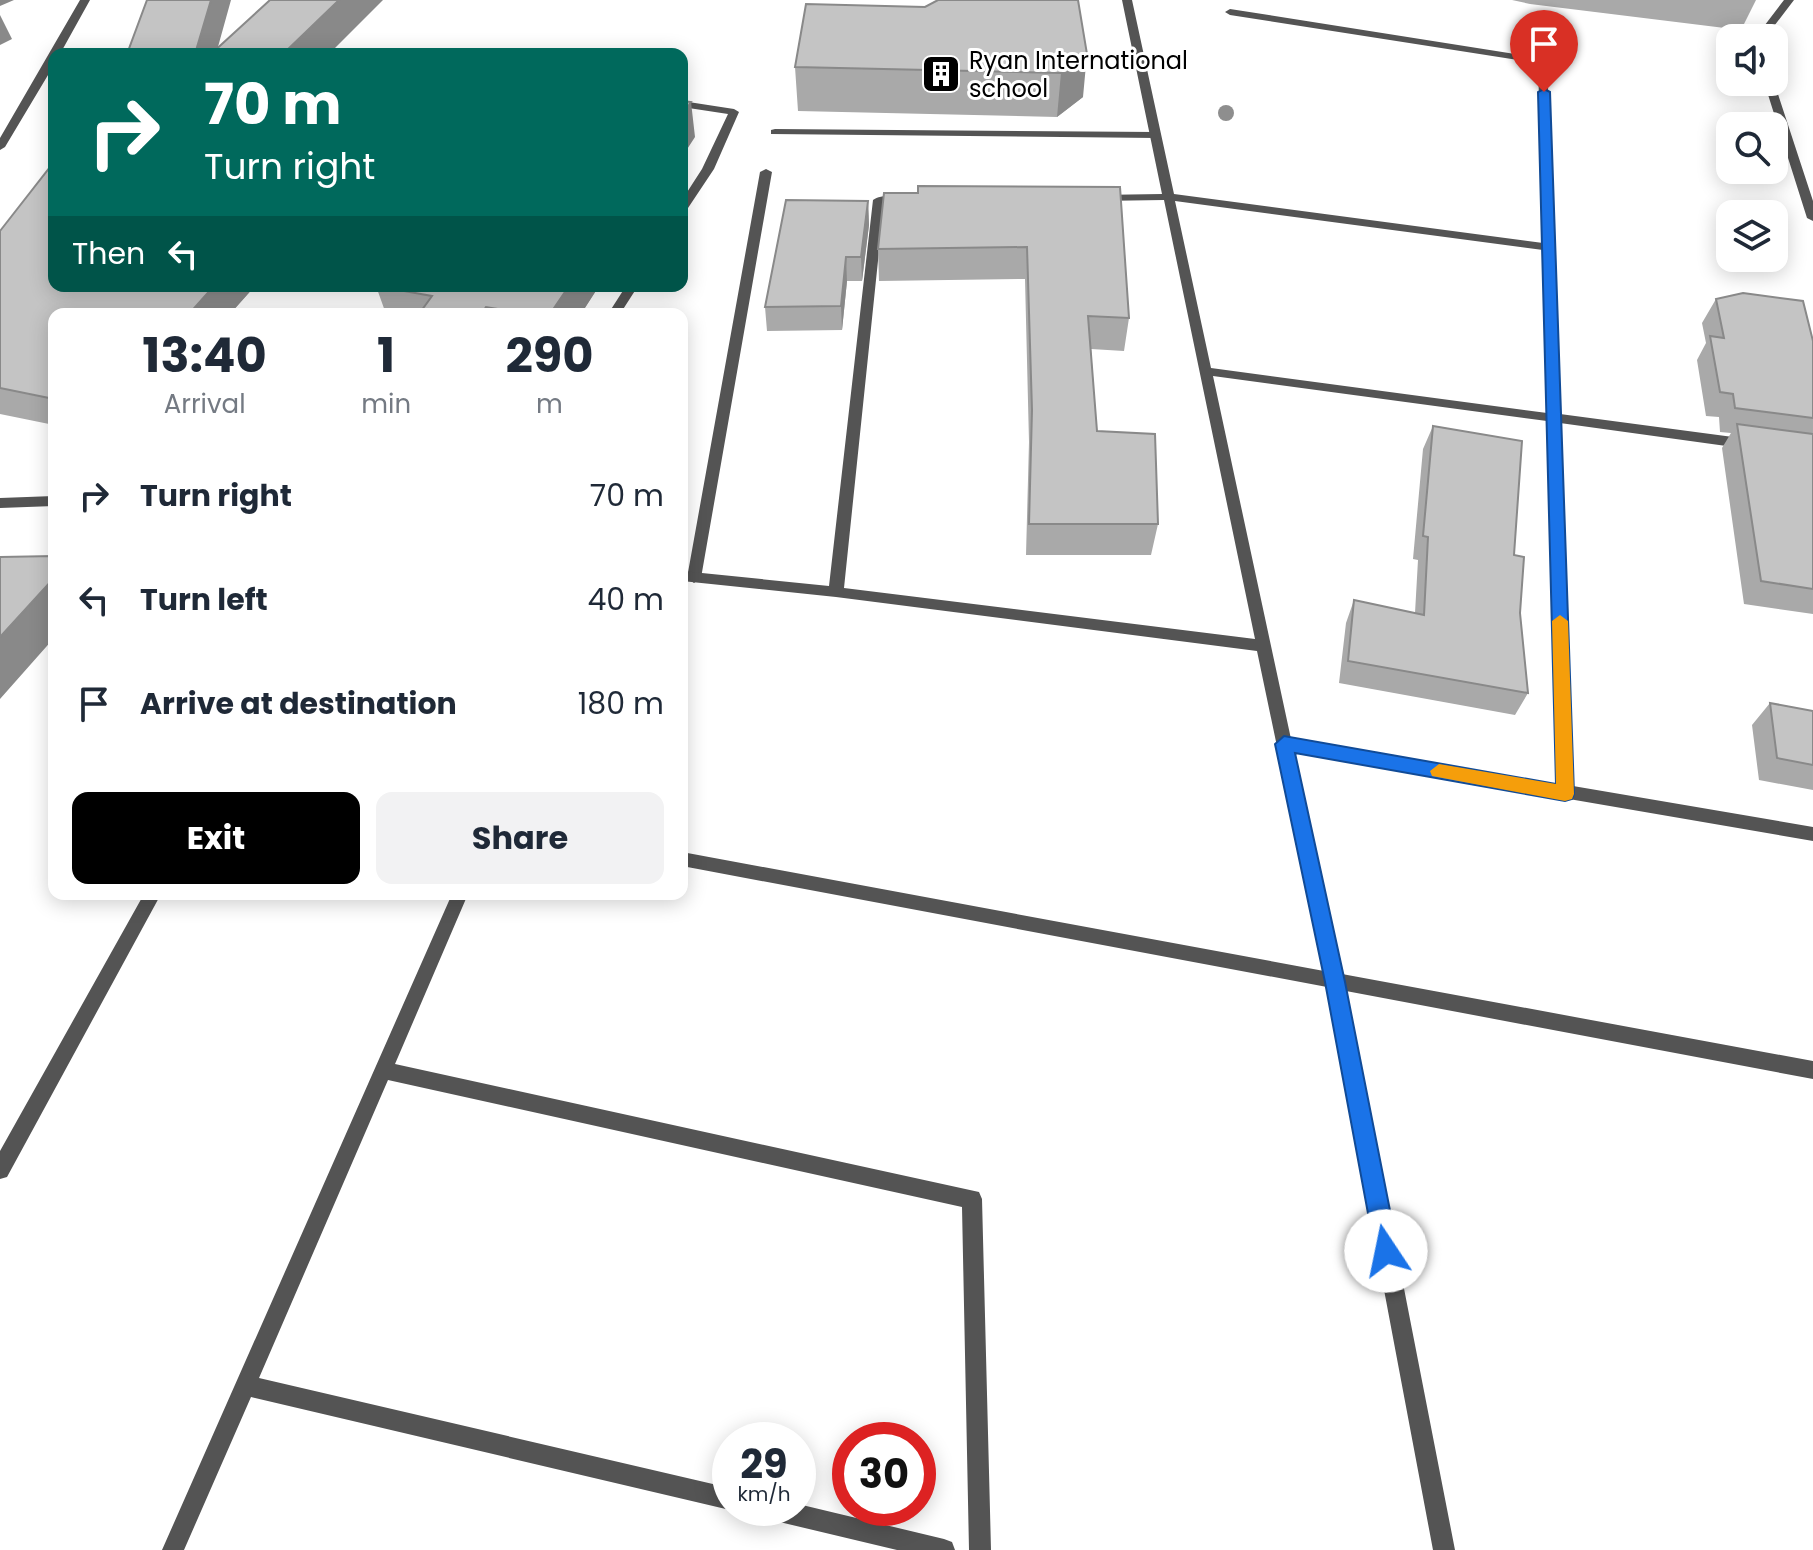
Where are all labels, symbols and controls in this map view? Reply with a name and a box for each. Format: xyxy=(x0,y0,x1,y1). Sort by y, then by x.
pin xyxy=(1510,10,1578,92)
icon: arrive xyxy=(1522,22,1566,66)
map controls xyxy=(1716,24,1788,272)
button: sound xyxy=(1716,24,1788,96)
place label: Ryan International school xyxy=(969,44,1188,105)
building icon: Ryan International school xyxy=(920,53,962,95)
text: 70 m xyxy=(204,65,342,144)
icon: right xyxy=(72,80,176,184)
button: search xyxy=(1716,112,1788,184)
text: Turn right xyxy=(204,141,375,192)
button: layers xyxy=(1716,200,1788,272)
text: Then xyxy=(72,232,145,275)
icon: left xyxy=(161,232,205,276)
text: 13:40 xyxy=(142,322,267,389)
text: 1 xyxy=(377,322,395,389)
text: 290 xyxy=(505,322,594,389)
text: Arrival xyxy=(164,386,246,422)
text: min xyxy=(361,386,411,422)
text: m xyxy=(536,386,563,422)
icon: right xyxy=(72,474,116,518)
text: Turn right xyxy=(140,474,292,517)
text: 70 m xyxy=(590,474,664,517)
icon: left xyxy=(72,578,116,622)
text: Turn left xyxy=(140,578,268,621)
text: 40 m xyxy=(587,578,664,621)
icon: arrive xyxy=(72,682,116,726)
text: Arrive at destination xyxy=(140,682,457,725)
text: 180 m xyxy=(578,682,664,725)
button: Exit xyxy=(72,792,360,884)
button: Share xyxy=(376,792,664,884)
position arrow xyxy=(1344,1209,1428,1293)
speed limit sign: 30 xyxy=(832,1422,936,1526)
text: 29 xyxy=(740,1436,788,1492)
text: km/h xyxy=(737,1480,791,1508)

